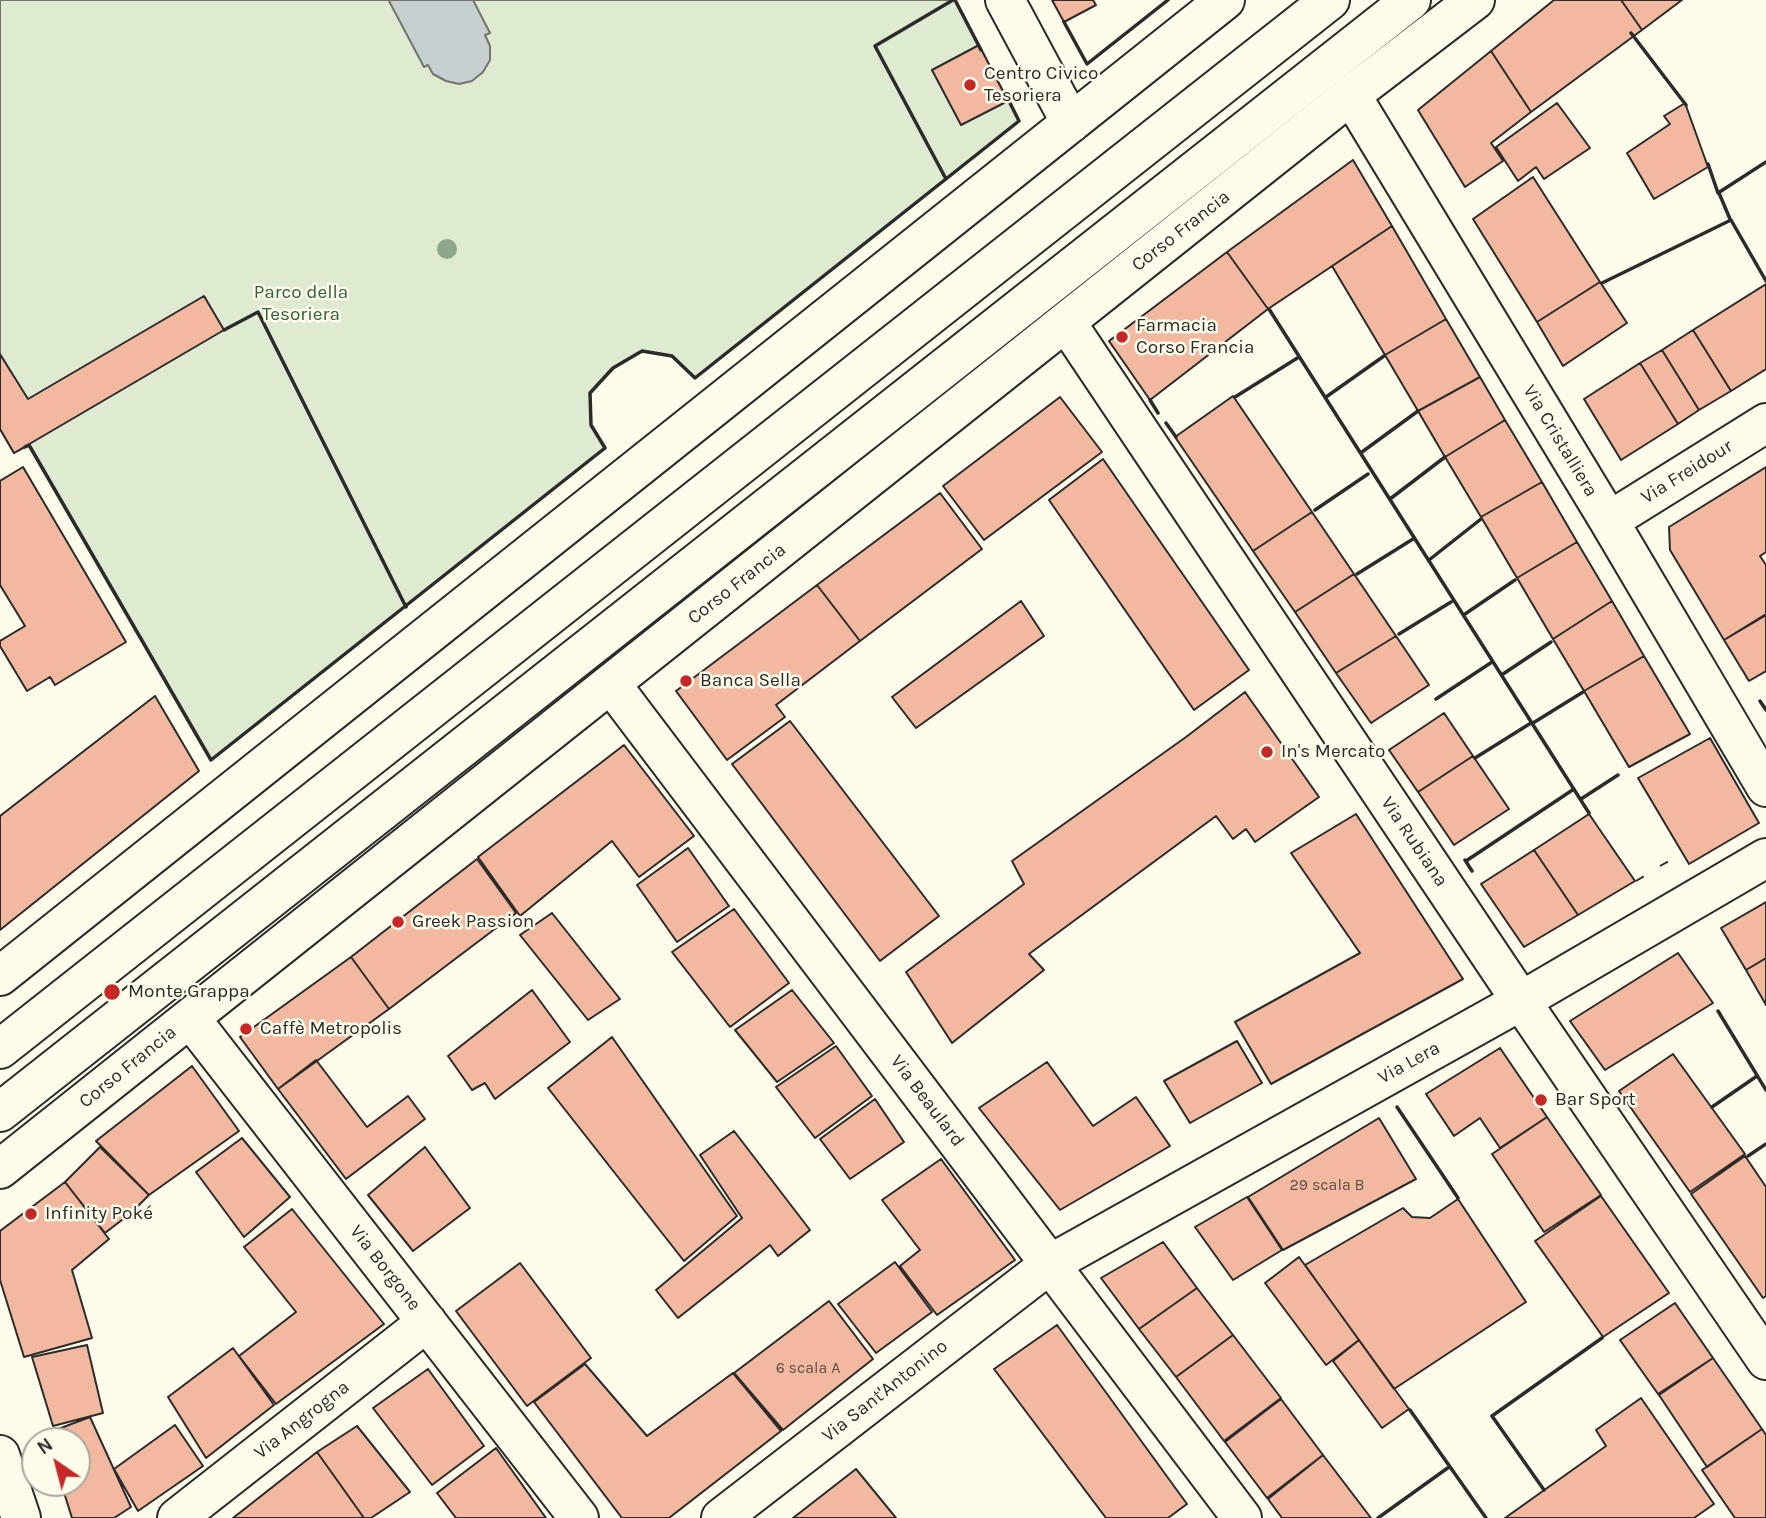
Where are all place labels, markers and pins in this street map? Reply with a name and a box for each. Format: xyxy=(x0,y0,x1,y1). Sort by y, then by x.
place label: Centro Civico Tesoriera xyxy=(984,63,1098,107)
marker: Centro Civico Tesoriera xyxy=(962,77,978,93)
place label: Farmacia Corso Francia xyxy=(1136,315,1254,359)
marker: Farmacia Corso Francia xyxy=(1114,329,1130,345)
place label: Banca Sella xyxy=(700,670,801,692)
marker: Banca Sella xyxy=(678,673,694,689)
place label: In's Mercato xyxy=(1281,741,1385,763)
marker: In's Mercato xyxy=(1259,744,1275,760)
place label: Greek Passion xyxy=(412,911,534,933)
marker: Greek Passion xyxy=(390,914,406,930)
place label: Monte Grappa xyxy=(128,981,250,1003)
marker: Monte Grappa xyxy=(102,982,122,1002)
place label: Caffè Metropolis xyxy=(260,1018,402,1040)
marker: Caffè Metropolis xyxy=(238,1021,254,1037)
place label: Bar Sport xyxy=(1555,1089,1636,1111)
marker: Bar Sport xyxy=(1533,1092,1549,1108)
place label: Infinity Poké xyxy=(45,1203,153,1225)
marker: Infinity Poké xyxy=(23,1206,39,1222)

